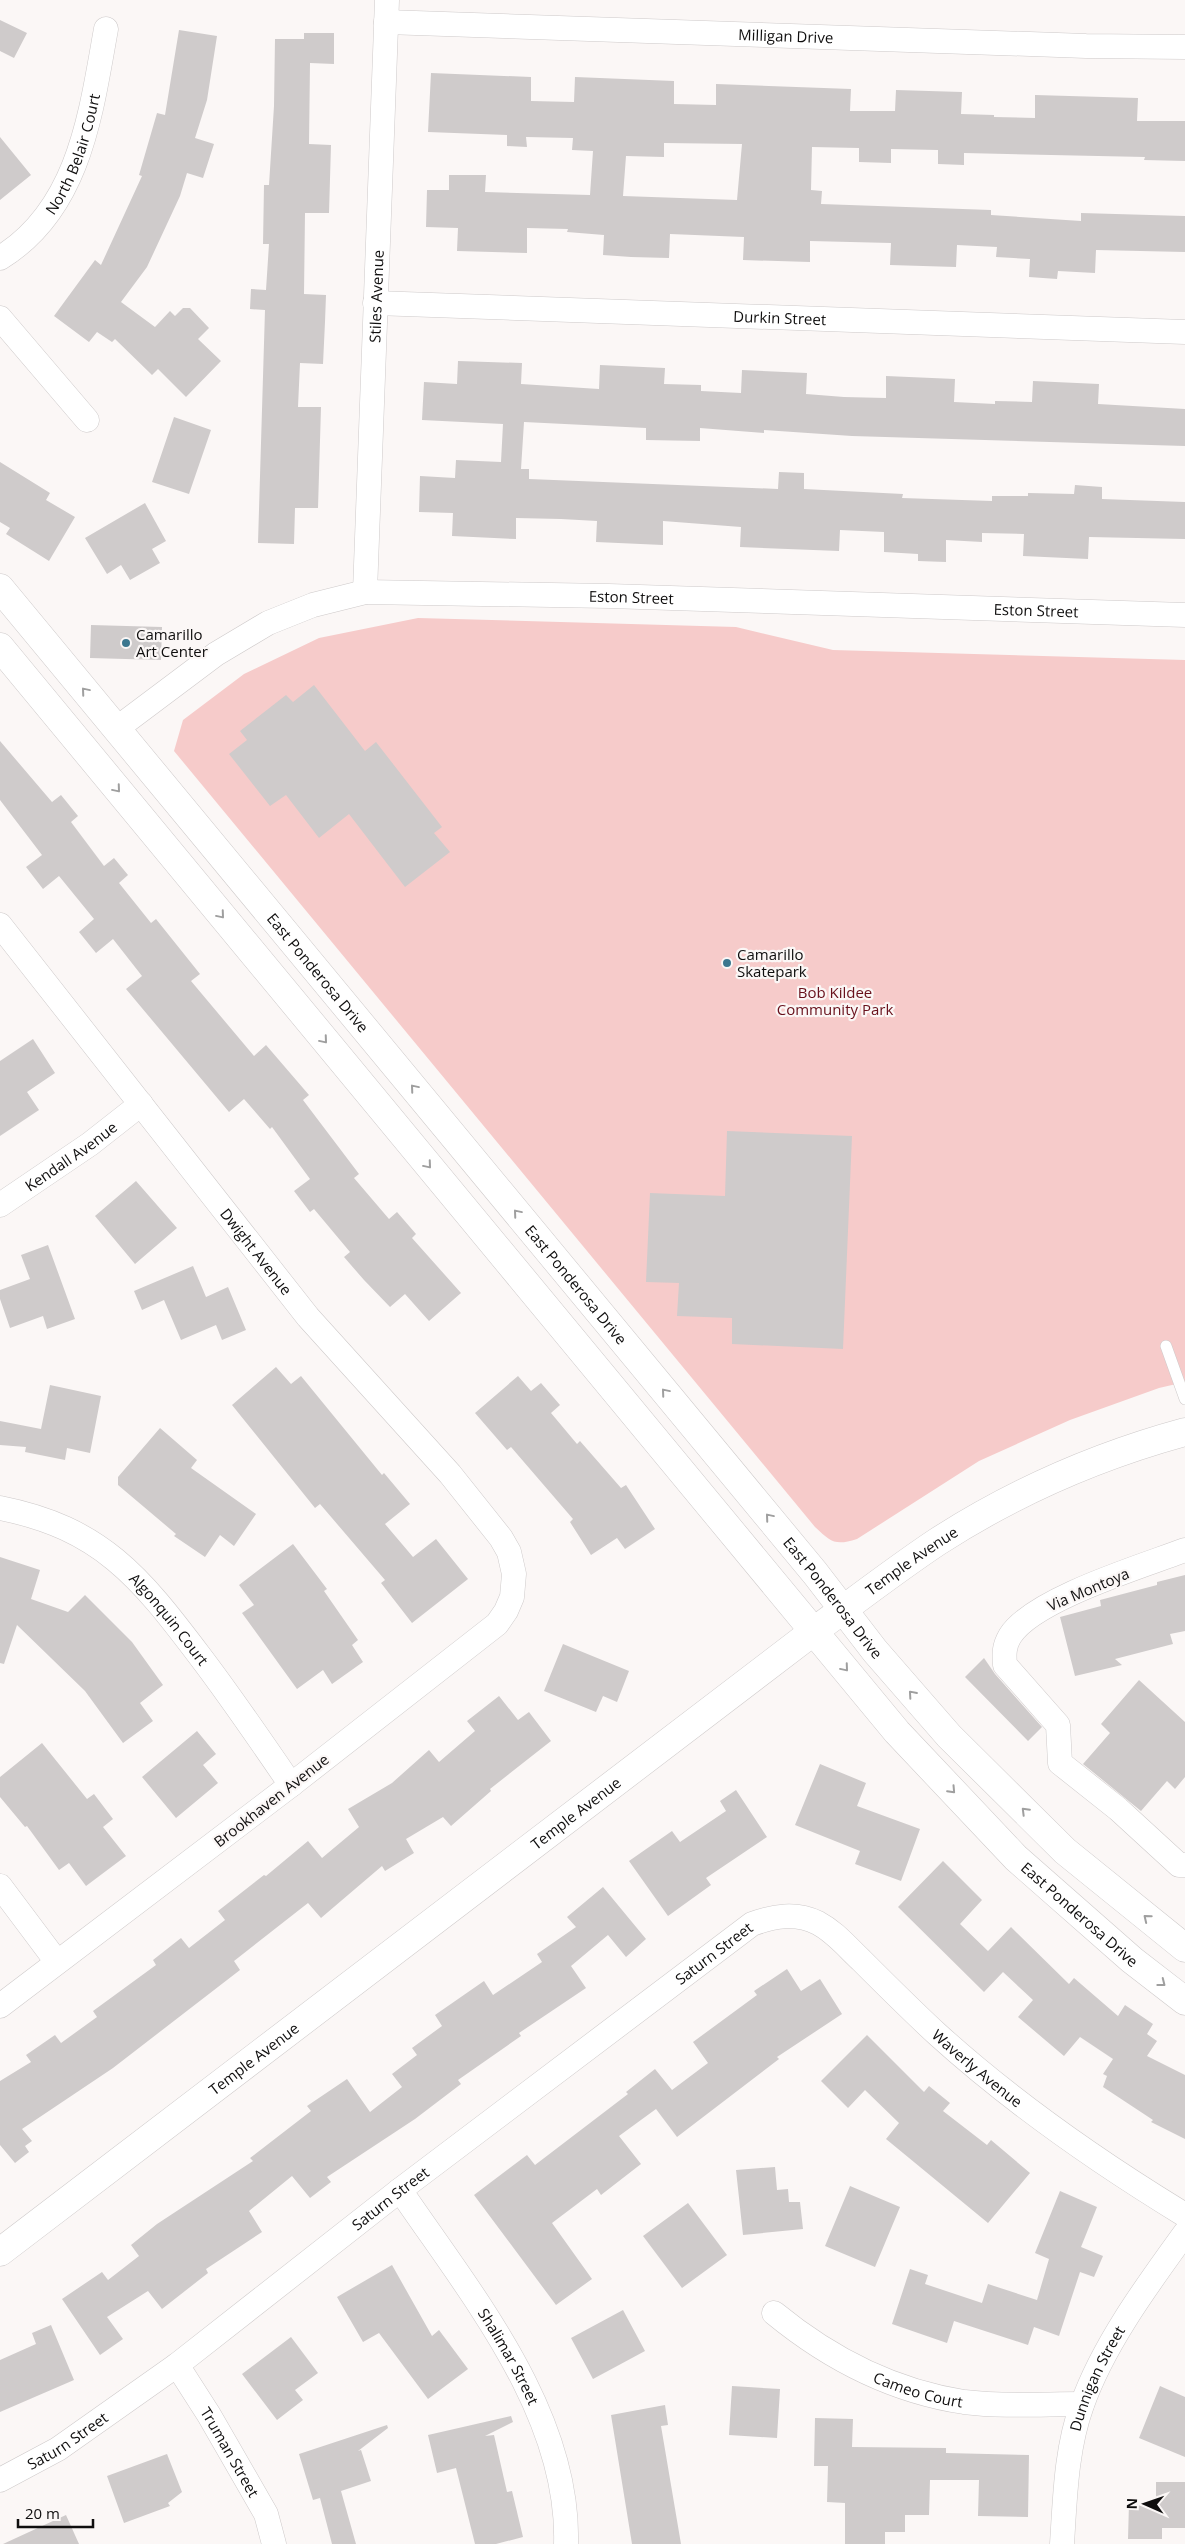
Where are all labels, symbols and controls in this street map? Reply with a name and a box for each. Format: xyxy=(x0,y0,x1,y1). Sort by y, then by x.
street label: Milligan Drive xyxy=(738,24,834,47)
street label: North Belair Court xyxy=(40,92,104,218)
street label: Stiles Avenue xyxy=(364,249,388,343)
street label: Durkin Street xyxy=(733,306,827,329)
street label: Eston Street xyxy=(589,586,674,608)
street label: Eston Street xyxy=(993,599,1079,621)
place label: Camarillo Art Center xyxy=(136,624,208,661)
marker: Camarillo Art Center xyxy=(120,637,132,649)
one-way arrow xyxy=(83,688,91,697)
one-way arrow xyxy=(111,784,120,793)
one-way arrow xyxy=(215,909,224,918)
street label: East Ponderosa Drive xyxy=(263,909,373,1036)
place label: Camarillo Skatepark xyxy=(737,944,807,981)
marker: Camarillo Skatepark xyxy=(721,957,733,969)
park label: Bob Kildee Community Park xyxy=(777,982,893,1019)
one-way arrow xyxy=(319,1034,328,1043)
one-way arrow xyxy=(410,1084,419,1093)
street label: Kendall Avenue xyxy=(21,1117,121,1195)
one-way arrow xyxy=(422,1159,431,1168)
street label: Dwight Avenue xyxy=(216,1204,297,1299)
one-way arrow xyxy=(515,1210,523,1219)
street label: East Ponderosa Drive xyxy=(521,1221,632,1348)
one-way arrow xyxy=(663,1389,671,1398)
one-way arrow xyxy=(766,1514,775,1523)
street label: Temple Avenue xyxy=(861,1522,961,1600)
street label: East Ponderosa Drive xyxy=(779,1533,887,1663)
street label: Via Montoya xyxy=(1044,1563,1132,1615)
street label: Algonquin Court xyxy=(125,1568,213,1669)
one-way arrow xyxy=(840,1663,849,1672)
one-way arrow xyxy=(909,1690,918,1699)
street label: Brookhaven Avenue xyxy=(209,1749,333,1851)
street label: Temple Avenue xyxy=(527,1772,625,1854)
one-way arrow xyxy=(946,1785,955,1794)
one-way arrow xyxy=(1022,1808,1031,1817)
street label: East Ponderosa Drive xyxy=(1017,1857,1142,1971)
one-way arrow xyxy=(1144,1915,1153,1923)
street label: Saturn Street xyxy=(671,1917,757,1989)
one-way arrow xyxy=(1156,1977,1166,1986)
street label: Temple Avenue xyxy=(205,2018,303,2099)
street label: Waverly Avenue xyxy=(928,2025,1027,2111)
street label: Saturn Street xyxy=(347,2162,433,2234)
street label: Shalimar Street xyxy=(474,2304,544,2408)
street label: Dunnigan Street xyxy=(1065,2322,1129,2433)
street label: Cameo Court xyxy=(871,2367,964,2412)
street label: Truman Street xyxy=(196,2403,264,2501)
street label: Saturn Street xyxy=(23,2407,111,2474)
north arrow xyxy=(1120,2479,1170,2529)
scale bar xyxy=(18,2496,92,2528)
text: N xyxy=(1122,2498,1141,2510)
text: 20 m xyxy=(25,2503,60,2523)

